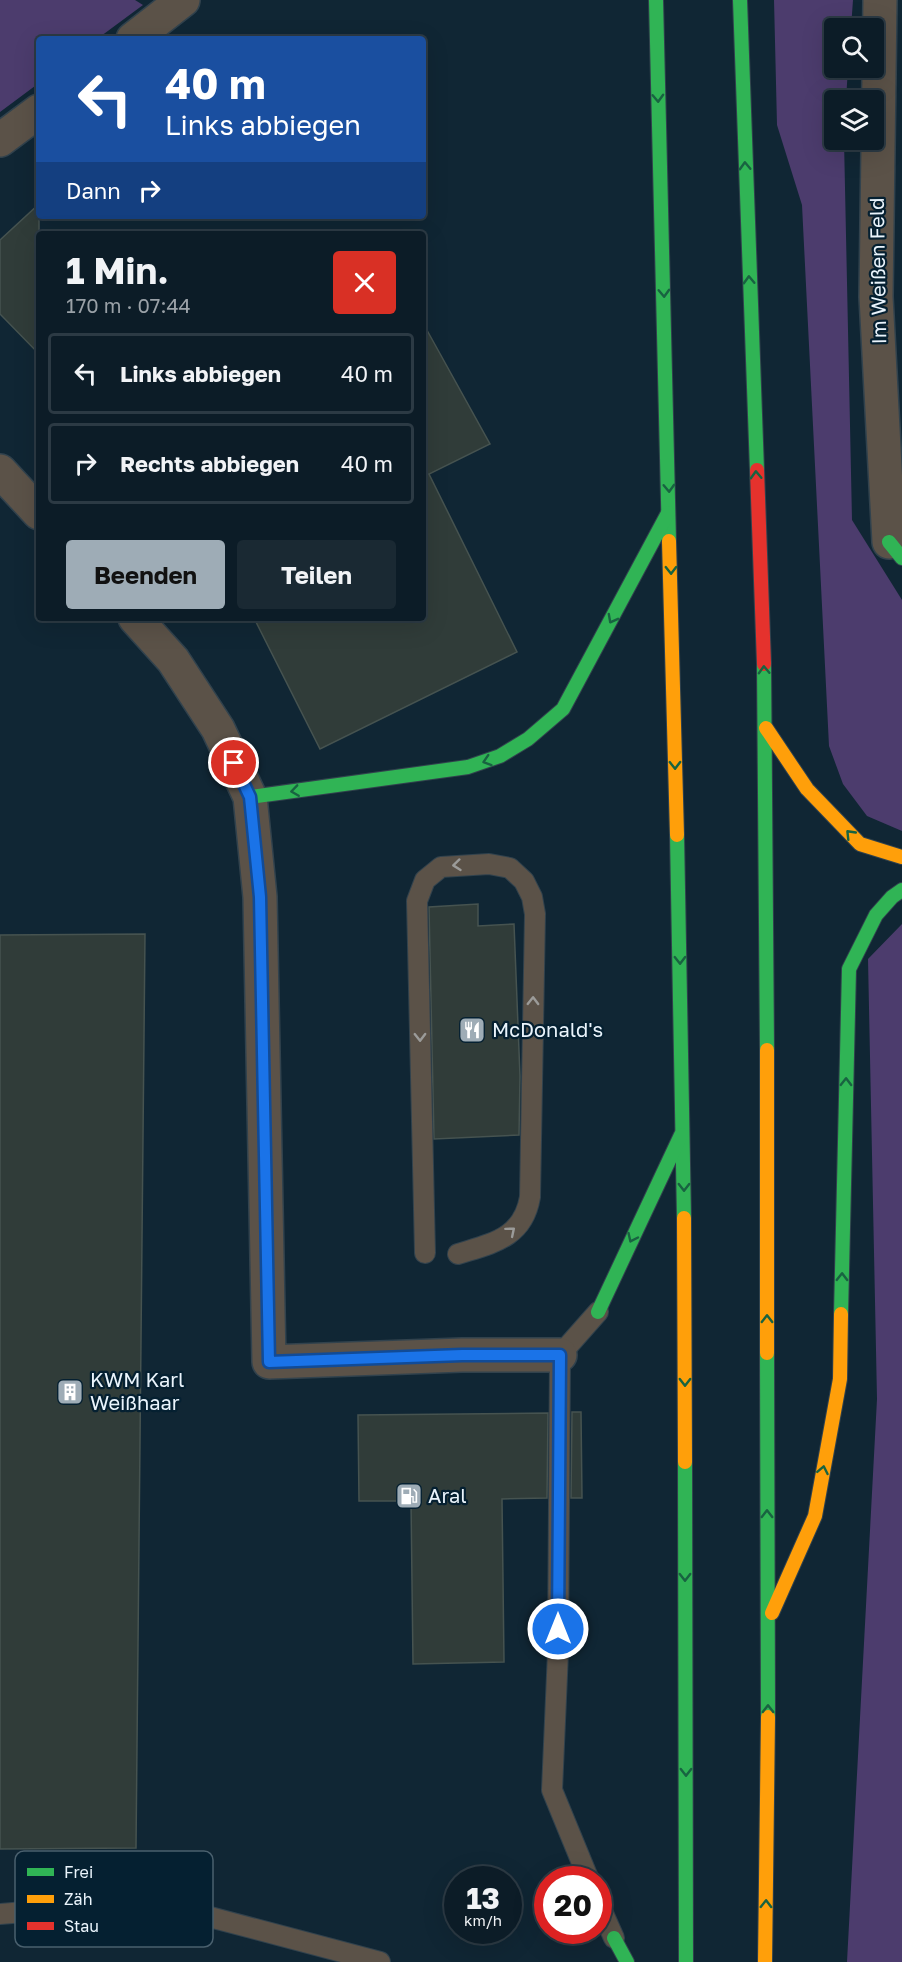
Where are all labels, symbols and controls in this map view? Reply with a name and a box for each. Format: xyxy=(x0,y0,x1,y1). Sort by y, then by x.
map controls xyxy=(824,18,884,150)
button: search xyxy=(824,18,884,78)
text: 40 m xyxy=(165,58,266,108)
icon: left xyxy=(66,60,144,138)
button: layers xyxy=(824,90,884,150)
one-way arrow xyxy=(652,94,665,103)
text: Links abbiegen xyxy=(165,109,361,141)
one-way arrow xyxy=(739,162,751,171)
icon: right xyxy=(133,174,166,207)
text: Dann xyxy=(66,177,121,204)
street label: Im Weißen Feld xyxy=(864,197,890,345)
text: 1 Min. xyxy=(66,249,169,292)
button: close xyxy=(333,251,396,314)
one-way arrow xyxy=(742,276,755,285)
one-way arrow xyxy=(657,289,670,298)
text: 170 m · 07:44 xyxy=(66,293,191,317)
icon: left xyxy=(69,357,102,390)
text: Links abbiegen xyxy=(120,360,281,387)
text: 40 m xyxy=(341,360,393,387)
icon: right xyxy=(69,447,102,480)
text: Rechts abbiegen xyxy=(120,450,299,477)
text: 40 m xyxy=(341,450,393,477)
one-way arrow xyxy=(750,471,763,480)
one-way arrow xyxy=(662,484,675,493)
button: Beenden xyxy=(66,540,225,609)
button: Teilen xyxy=(237,540,396,609)
one-way arrow xyxy=(664,566,677,575)
one-way arrow xyxy=(608,613,619,623)
one-way arrow xyxy=(757,665,770,674)
pin xyxy=(208,737,259,788)
icon: arrive xyxy=(217,746,250,779)
one-way arrow xyxy=(482,753,493,766)
one-way arrow xyxy=(669,761,682,770)
one-way arrow xyxy=(290,784,299,796)
one-way arrow xyxy=(846,830,857,841)
one-way arrow xyxy=(452,858,461,871)
one-way arrow xyxy=(674,956,686,965)
one-way arrow xyxy=(527,997,539,1006)
restaurant icon: McDonald's xyxy=(457,1015,487,1045)
place label: McDonald's xyxy=(492,1017,603,1041)
one-way arrow xyxy=(414,1032,426,1041)
one-way arrow xyxy=(840,1077,853,1086)
one-way arrow xyxy=(678,1182,690,1191)
one-way arrow xyxy=(504,1228,515,1239)
one-way arrow xyxy=(628,1232,640,1243)
one-way arrow xyxy=(836,1272,849,1281)
one-way arrow xyxy=(761,1314,773,1323)
place label: KWM Karl Weißhaar xyxy=(90,1367,185,1414)
building icon: KWM Karl Weißhaar xyxy=(55,1377,85,1407)
one-way arrow xyxy=(679,1377,691,1386)
one-way arrow xyxy=(816,1465,829,1475)
fuel station icon: Aral xyxy=(394,1481,424,1511)
place label: Aral xyxy=(428,1483,467,1507)
one-way arrow xyxy=(761,1509,773,1518)
one-way arrow xyxy=(679,1572,691,1581)
position arrow xyxy=(526,1597,590,1661)
one-way arrow xyxy=(762,1704,774,1713)
one-way arrow xyxy=(680,1767,692,1776)
legend xyxy=(15,1851,213,1947)
text: Frei xyxy=(64,1862,93,1882)
speed limit sign: 20 xyxy=(534,1866,612,1944)
text: 13 xyxy=(466,1880,500,1916)
text: Zäh xyxy=(64,1889,92,1909)
one-way arrow xyxy=(760,1899,772,1908)
text: km/h xyxy=(464,1911,502,1929)
text: Stau xyxy=(64,1916,99,1936)

